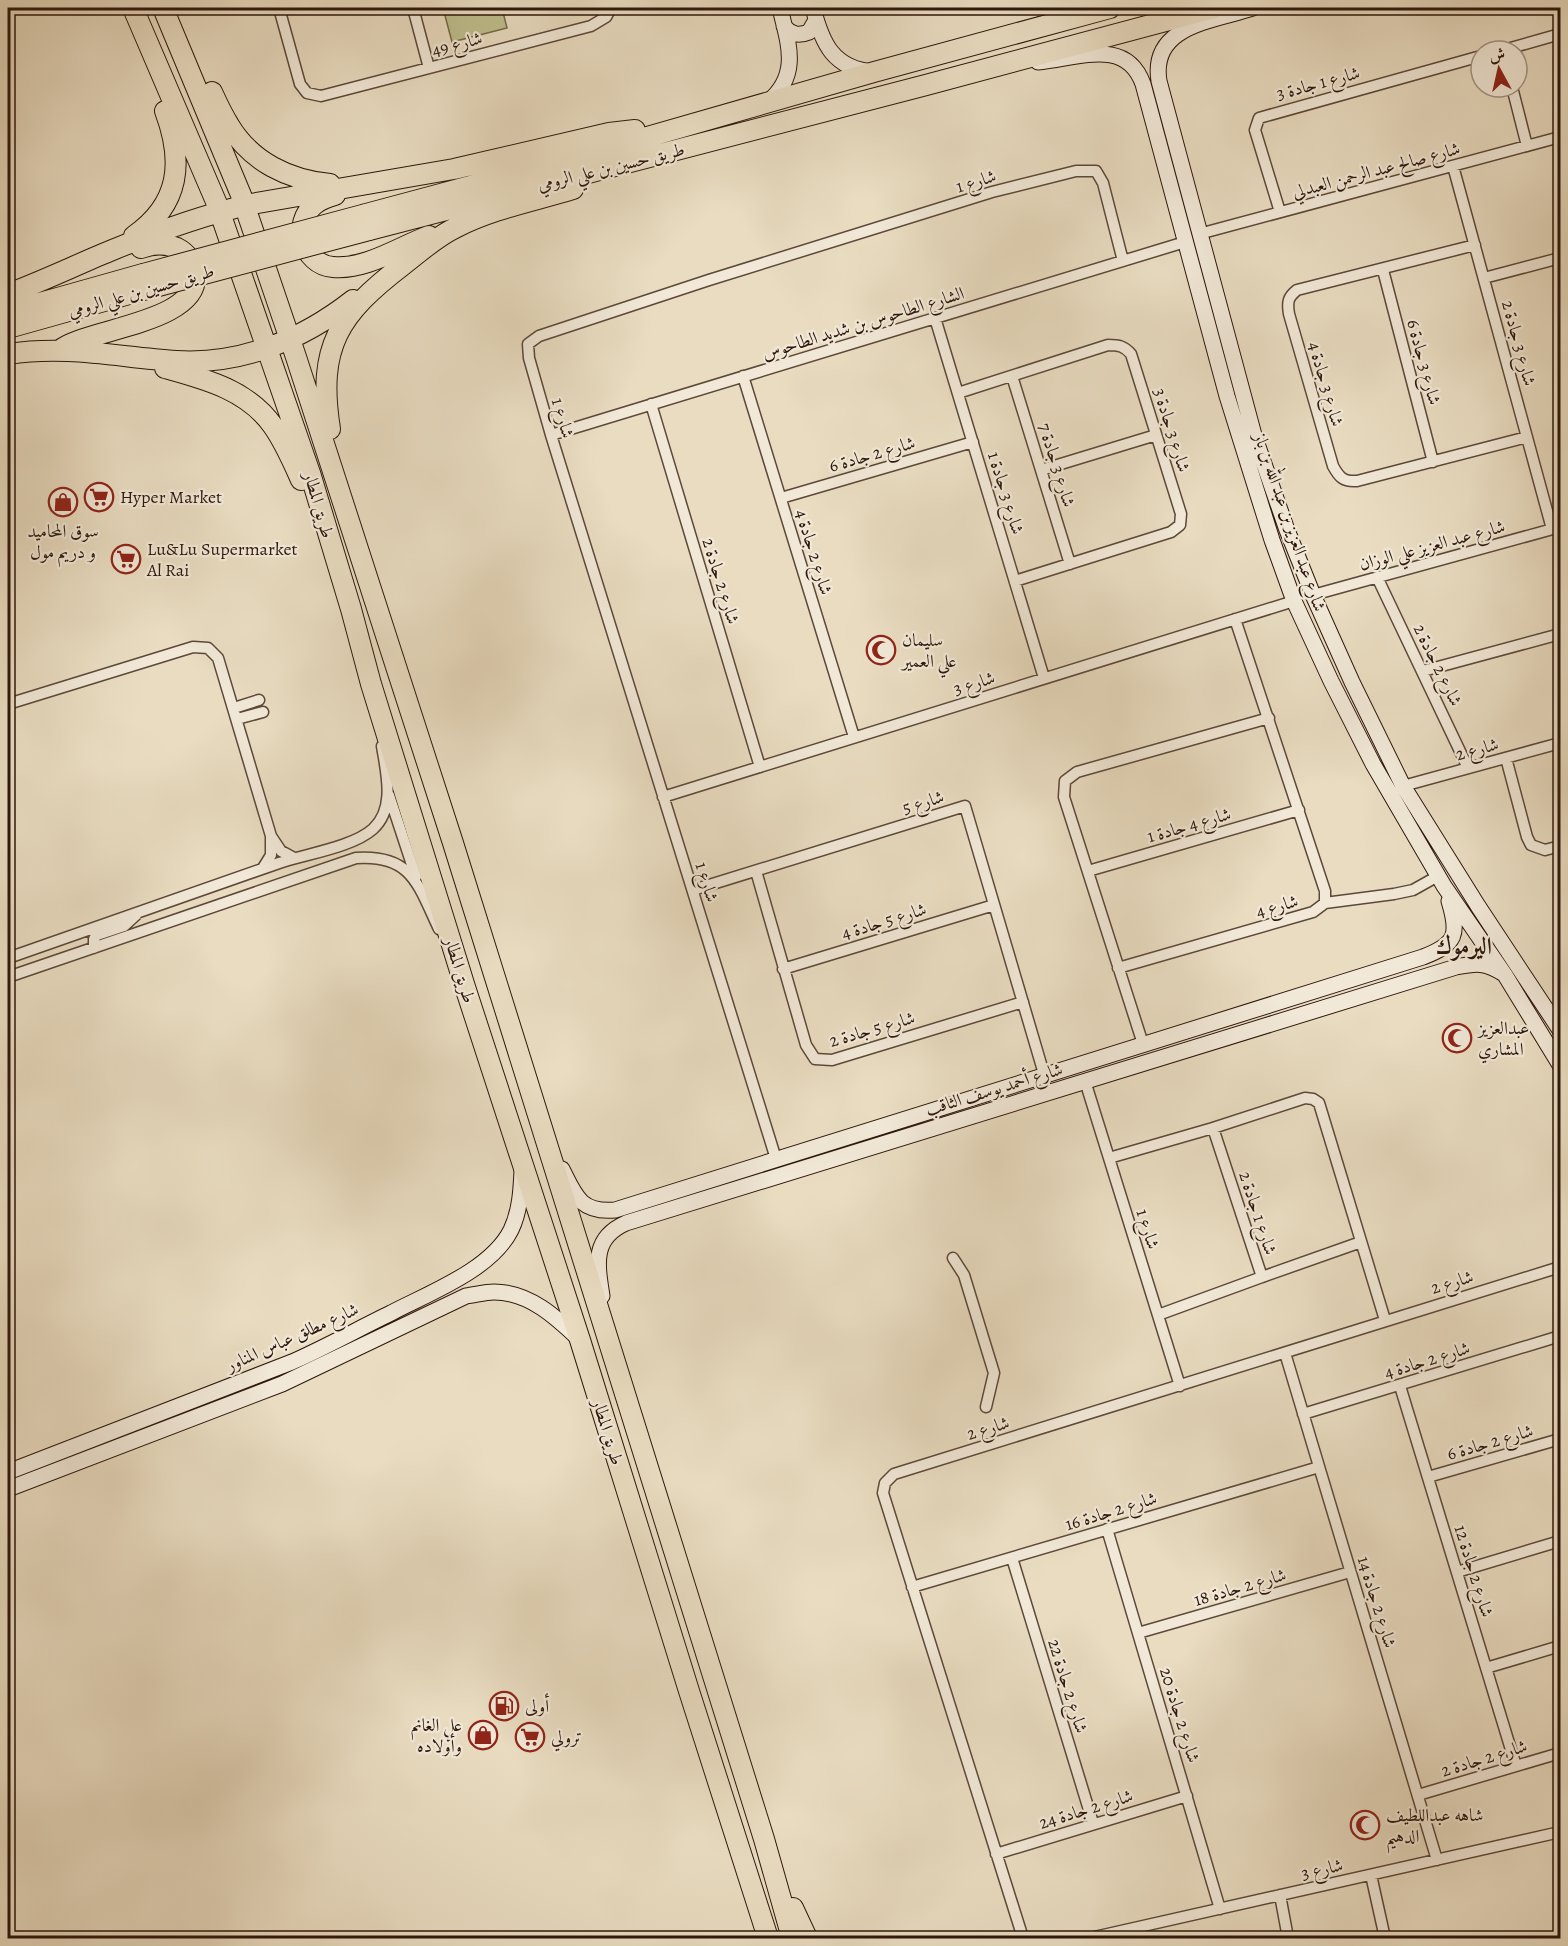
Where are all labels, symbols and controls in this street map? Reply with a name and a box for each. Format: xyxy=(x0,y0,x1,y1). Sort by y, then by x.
street label: شارع 49 xyxy=(429,26,486,65)
north arrow xyxy=(1469,39,1529,99)
text: ش xyxy=(1488,43,1506,67)
street label: شارع 1 جادة 3 xyxy=(1274,60,1363,109)
street label: شارع صالح عبد الرحمن العبدلي xyxy=(1289,136,1464,208)
street label: طريق حسين بن علي الرومي xyxy=(535,137,688,202)
street label: شارع 1 xyxy=(953,164,1000,201)
street label: طريق حسين بن علي الرومي xyxy=(65,259,218,328)
street label: الشارع الطاحوس بن شديد الطاحوس xyxy=(759,281,968,368)
street label: شارع 3 جادة 2 xyxy=(1493,297,1542,389)
street label: شارع 3 جادة 6 xyxy=(1398,317,1447,408)
street label: شارع 3 جادة 4 xyxy=(1300,339,1350,430)
street label: شارع 3 جادة 3 xyxy=(1145,385,1196,476)
street label: شارع 1 xyxy=(543,395,580,442)
street label: شارع 3 جادة 7 xyxy=(1030,420,1081,511)
street label: شارع عبد العزيز بن عبد الله بن باز xyxy=(1245,427,1334,616)
street label: شارع 2 جادة 6 xyxy=(826,430,919,481)
street label: شارع 3 جادة 1 xyxy=(979,449,1030,538)
street label: طريق المطار xyxy=(298,467,340,541)
supermarket icon: Hyper Market xyxy=(83,481,115,513)
place label: Hyper Market xyxy=(120,485,222,509)
shop icon: سوق المحاميد و دريم مول xyxy=(47,486,79,518)
street label: شارع 2 جادة 4 xyxy=(787,506,838,599)
street label: شارع عبد العزيز علي الوزان xyxy=(1356,514,1509,581)
place label: سوق المحاميد و دريم مول xyxy=(27,519,99,568)
street label: شارع 2 جادة 2 xyxy=(694,535,745,628)
place label: Lu&Lu Supermarket Al Rai xyxy=(146,537,298,582)
supermarket icon: Lu&Lu Supermarket Al Rai xyxy=(110,543,142,575)
street label: شارع 2 جادة 2 xyxy=(1405,620,1468,712)
place label: سليمان علي العمير xyxy=(900,628,956,678)
mosque icon: سليمان علي العمير xyxy=(865,634,897,666)
street label: شارع 3 xyxy=(950,665,999,704)
street label: شارع 2 xyxy=(1453,732,1502,769)
street label: شارع 5 xyxy=(899,784,948,823)
street label: شارع 4 جادة 1 xyxy=(1144,802,1234,851)
street label: شارع 1 xyxy=(687,859,724,906)
street label: شارع 4 xyxy=(1253,889,1302,926)
street label: شارع 5 جادة 4 xyxy=(839,897,930,948)
district label: اليرموك xyxy=(1436,930,1492,962)
street label: طريق المطار xyxy=(438,932,481,1006)
street label: شارع 5 جادة 2 xyxy=(826,1005,918,1056)
place label: عبدالعزيز المشاري xyxy=(1476,1016,1529,1064)
mosque icon: عبدالعزيز المشاري xyxy=(1441,1022,1473,1054)
street label: شارع أحمد يوسف الثاقب xyxy=(922,1056,1067,1124)
street label: شارع 1 جادة 2 xyxy=(1230,1168,1283,1259)
street label: شارع 1 xyxy=(1128,1206,1165,1253)
street label: شارع 2 xyxy=(1428,1264,1477,1303)
street label: شارع مطلق عباس المناور xyxy=(220,1297,363,1381)
street label: شارع 2 جادة 4 xyxy=(1381,1336,1474,1387)
street label: طريق المطار xyxy=(586,1394,629,1468)
street label: شارع 2 xyxy=(964,1410,1013,1449)
street label: شارع 2 جادة 6 xyxy=(1444,1418,1537,1469)
street label: شارع 2 جادة 16 xyxy=(1062,1486,1161,1539)
street label: شارع 2 جادة 12 xyxy=(1446,1522,1499,1621)
street label: شارع 2 جادة 14 xyxy=(1349,1553,1402,1652)
street label: شارع 2 جادة 18 xyxy=(1191,1562,1290,1615)
street label: شارع 2 جادة 22 xyxy=(1039,1636,1094,1737)
street label: شارع 2 جادة 20 xyxy=(1151,1664,1206,1766)
fuel station icon: أولى xyxy=(488,1690,520,1722)
place label: أولى xyxy=(525,1693,550,1718)
place label: علي الغانم وأولاده xyxy=(411,1713,462,1758)
shop icon: علي الغانم وأولاده xyxy=(467,1719,499,1751)
supermarket icon: ترولي xyxy=(514,1721,546,1753)
place label: ترولي xyxy=(551,1725,582,1752)
street label: شارع 2 جادة 2 xyxy=(1438,1734,1531,1785)
street label: شارع 2 جادة 24 xyxy=(1036,1783,1137,1838)
place label: شاهه عبداللطيف الدهيم xyxy=(1386,1803,1483,1854)
mosque icon: شاهه عبداللطيف الدهيم xyxy=(1349,1809,1381,1841)
street label: شارع 3 xyxy=(1299,1853,1346,1888)

